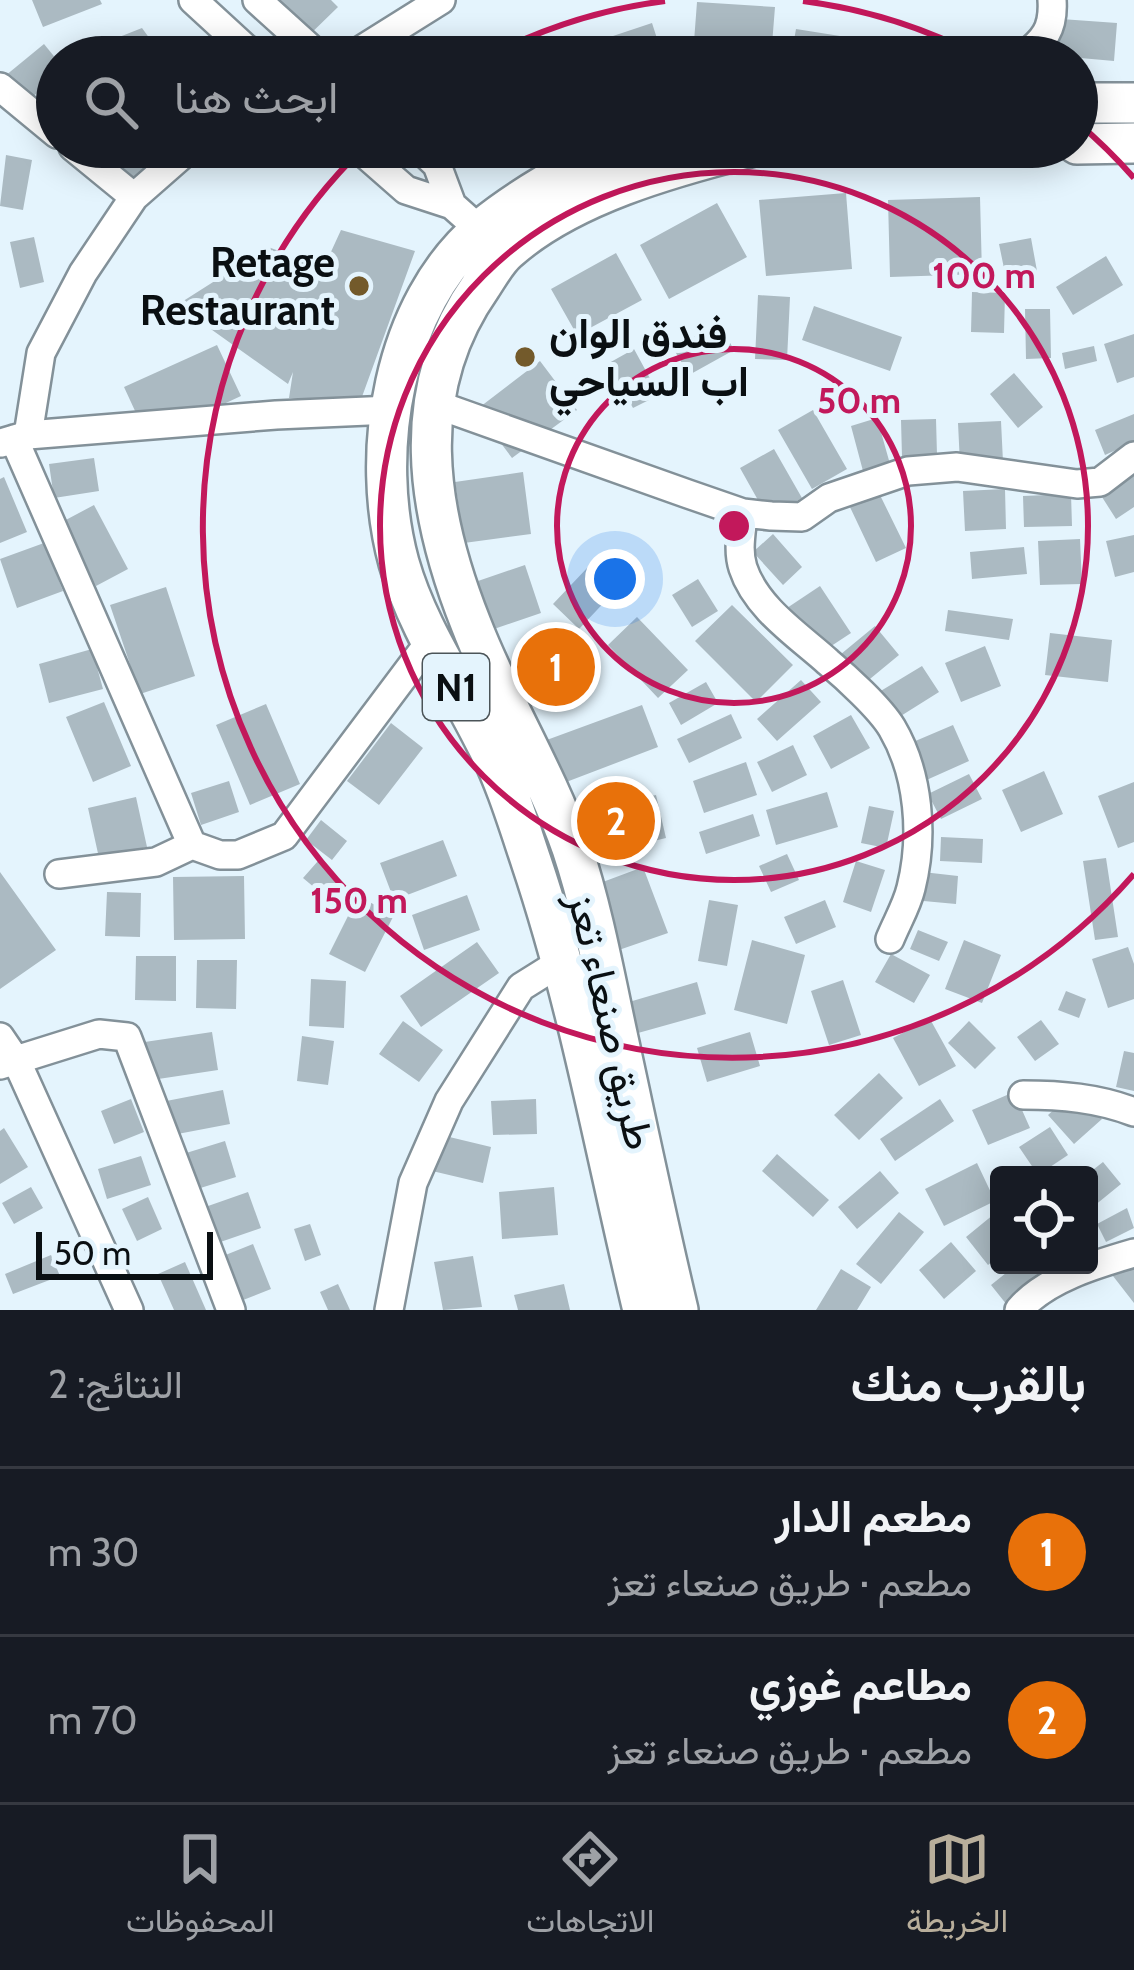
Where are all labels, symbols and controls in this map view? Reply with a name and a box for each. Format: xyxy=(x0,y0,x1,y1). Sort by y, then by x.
search box xyxy=(36,36,1098,168)
icon: search xyxy=(78,69,144,135)
text: ابحث هنا xyxy=(174,70,339,124)
place label: Retage Restaurant xyxy=(140,236,335,336)
text: 100 m xyxy=(932,253,1036,297)
marker: Retage Restaurant xyxy=(346,273,372,299)
place label: فندق الوان اب السياحي xyxy=(549,307,749,416)
marker: فندق الوان اب السياحي xyxy=(512,344,538,370)
text: 50 m xyxy=(817,378,901,422)
centre of rings xyxy=(713,505,755,547)
your location xyxy=(585,549,645,609)
pin: 1 xyxy=(517,622,595,712)
road number: N1 xyxy=(423,654,489,720)
pin: 2 xyxy=(577,776,655,866)
text: 150 m xyxy=(310,878,408,922)
street label: طريق صنعاء تعز xyxy=(556,886,667,1155)
map controls xyxy=(990,1166,1098,1274)
button: locate xyxy=(990,1166,1098,1274)
scale bar xyxy=(36,1226,213,1279)
text: 50 m xyxy=(54,1233,131,1273)
text: بالقرب منك xyxy=(851,1352,1086,1414)
text: النتائج: 2 xyxy=(48,1360,183,1408)
text: مطعم الدار xyxy=(775,1489,972,1543)
text: 30 m xyxy=(48,1528,139,1576)
text: 1 xyxy=(1040,1528,1054,1576)
text: مطعم · طريق صنعاء تعز xyxy=(607,1558,972,1606)
text: مطاعم غوزي xyxy=(749,1657,972,1711)
text: 70 m xyxy=(48,1696,137,1744)
text: 2 xyxy=(1037,1696,1057,1744)
text: مطعم · طريق صنعاء تعز xyxy=(607,1726,972,1774)
tab: المحفوظات xyxy=(126,1826,275,1950)
tab: الاتجاهات xyxy=(526,1826,654,1950)
tab: الخريطة xyxy=(906,1826,1008,1950)

